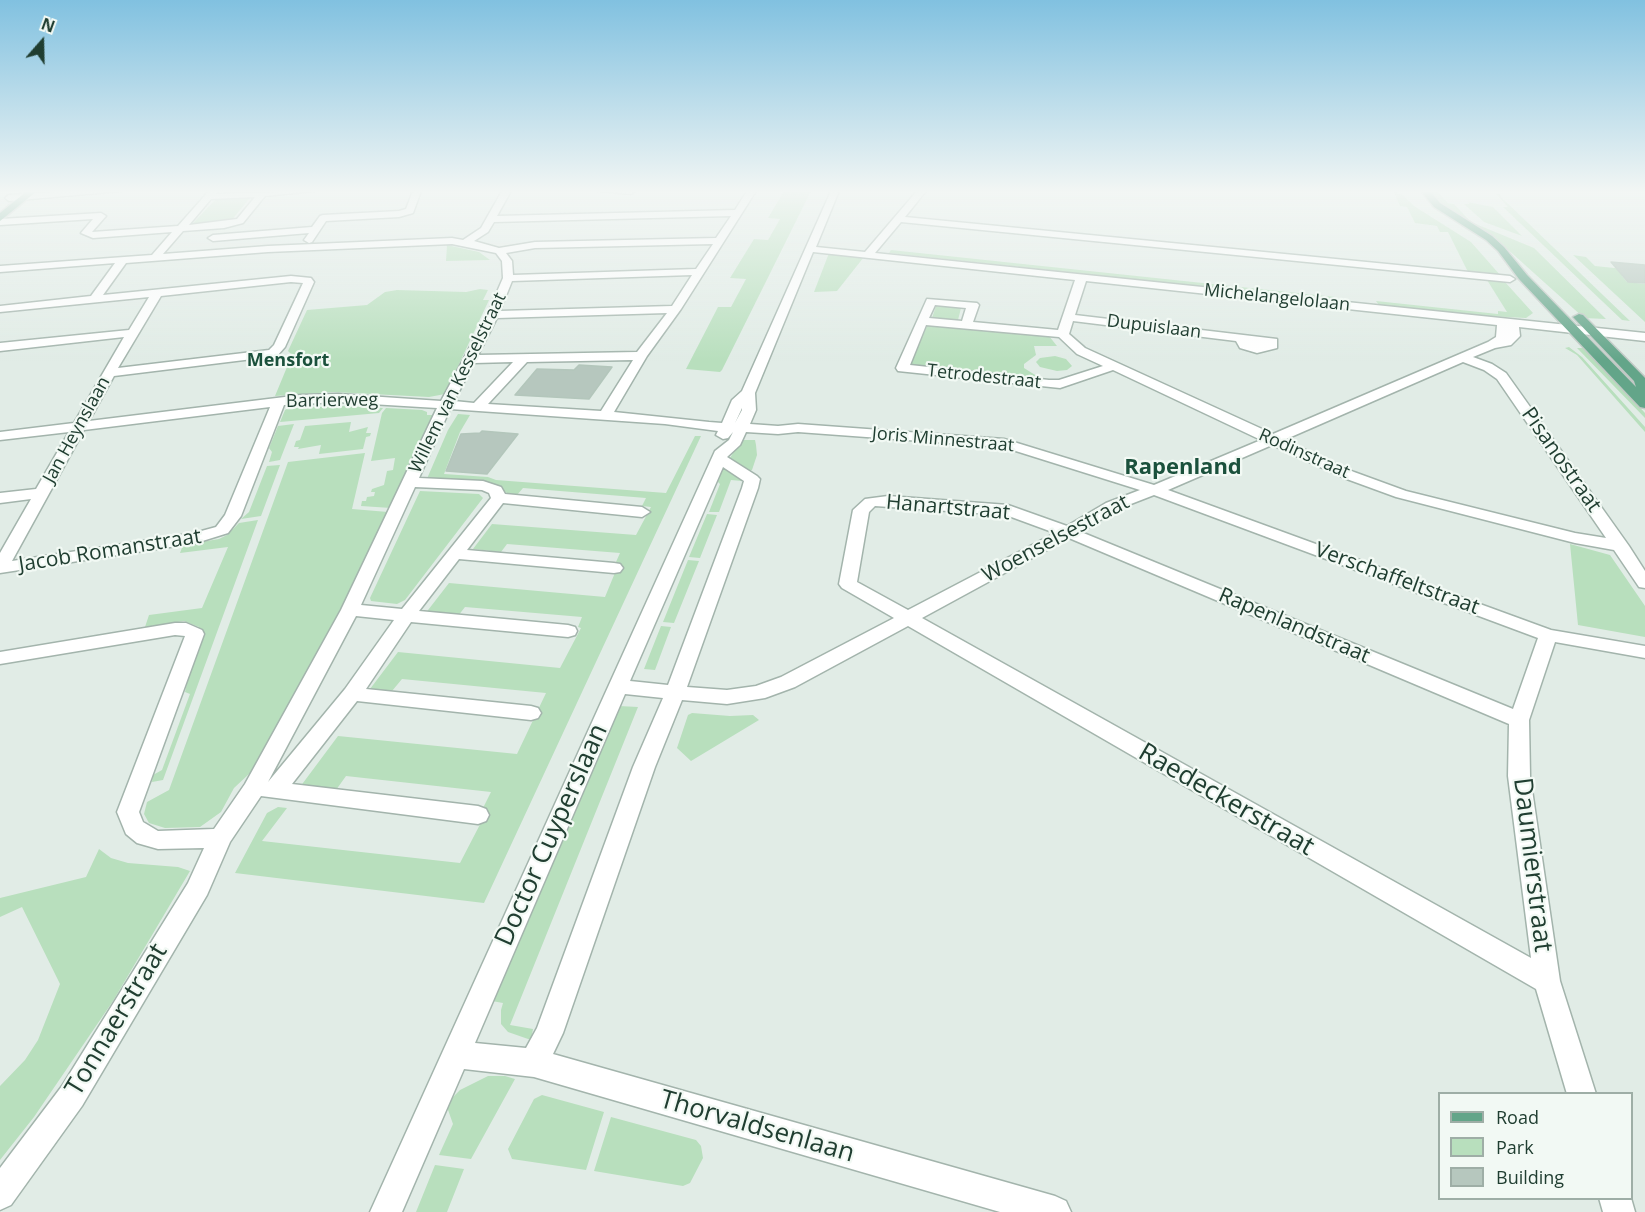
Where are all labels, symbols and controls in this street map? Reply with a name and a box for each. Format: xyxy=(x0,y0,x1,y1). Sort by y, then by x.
north arrow xyxy=(12,12,72,72)
text: N xyxy=(38,13,58,38)
street label: Michelangelolaan xyxy=(1203,280,1351,316)
street label: Willem van Kesselstraat xyxy=(405,289,511,477)
street label: Dupuislaan xyxy=(1106,311,1202,343)
district label: Mensfort xyxy=(247,350,329,372)
street label: Tetrodestraat xyxy=(926,360,1042,394)
street label: Jan Heynslaan xyxy=(39,373,115,487)
street label: Barrierweg xyxy=(286,389,378,413)
street label: Pisanostraat xyxy=(1516,403,1606,517)
street label: Joris Minnestraat xyxy=(871,423,1015,457)
street label: Rodinstraat xyxy=(1255,424,1353,484)
district label: Rapenland xyxy=(1124,455,1242,481)
street label: Hanartstraat xyxy=(885,490,1011,526)
street label: Woenselsestraat xyxy=(978,490,1134,588)
street label: Jacob Romanstraat xyxy=(17,524,203,578)
street label: Verschaffeltstraat xyxy=(1311,538,1483,620)
street label: Rapenlandstraat xyxy=(1215,583,1373,669)
street label: Doctor Cuyperslaan xyxy=(489,719,615,951)
street label: Raedeckerstraat xyxy=(1133,737,1319,863)
street label: Daumierstraat xyxy=(1506,776,1558,954)
street label: Tonnaerstraat xyxy=(59,938,175,1102)
street label: Thorvaldsenlaan xyxy=(656,1084,858,1170)
legend xyxy=(1438,1092,1633,1200)
text: Road xyxy=(1496,1105,1539,1129)
text: Park xyxy=(1496,1135,1534,1159)
text: Building xyxy=(1496,1165,1564,1189)

